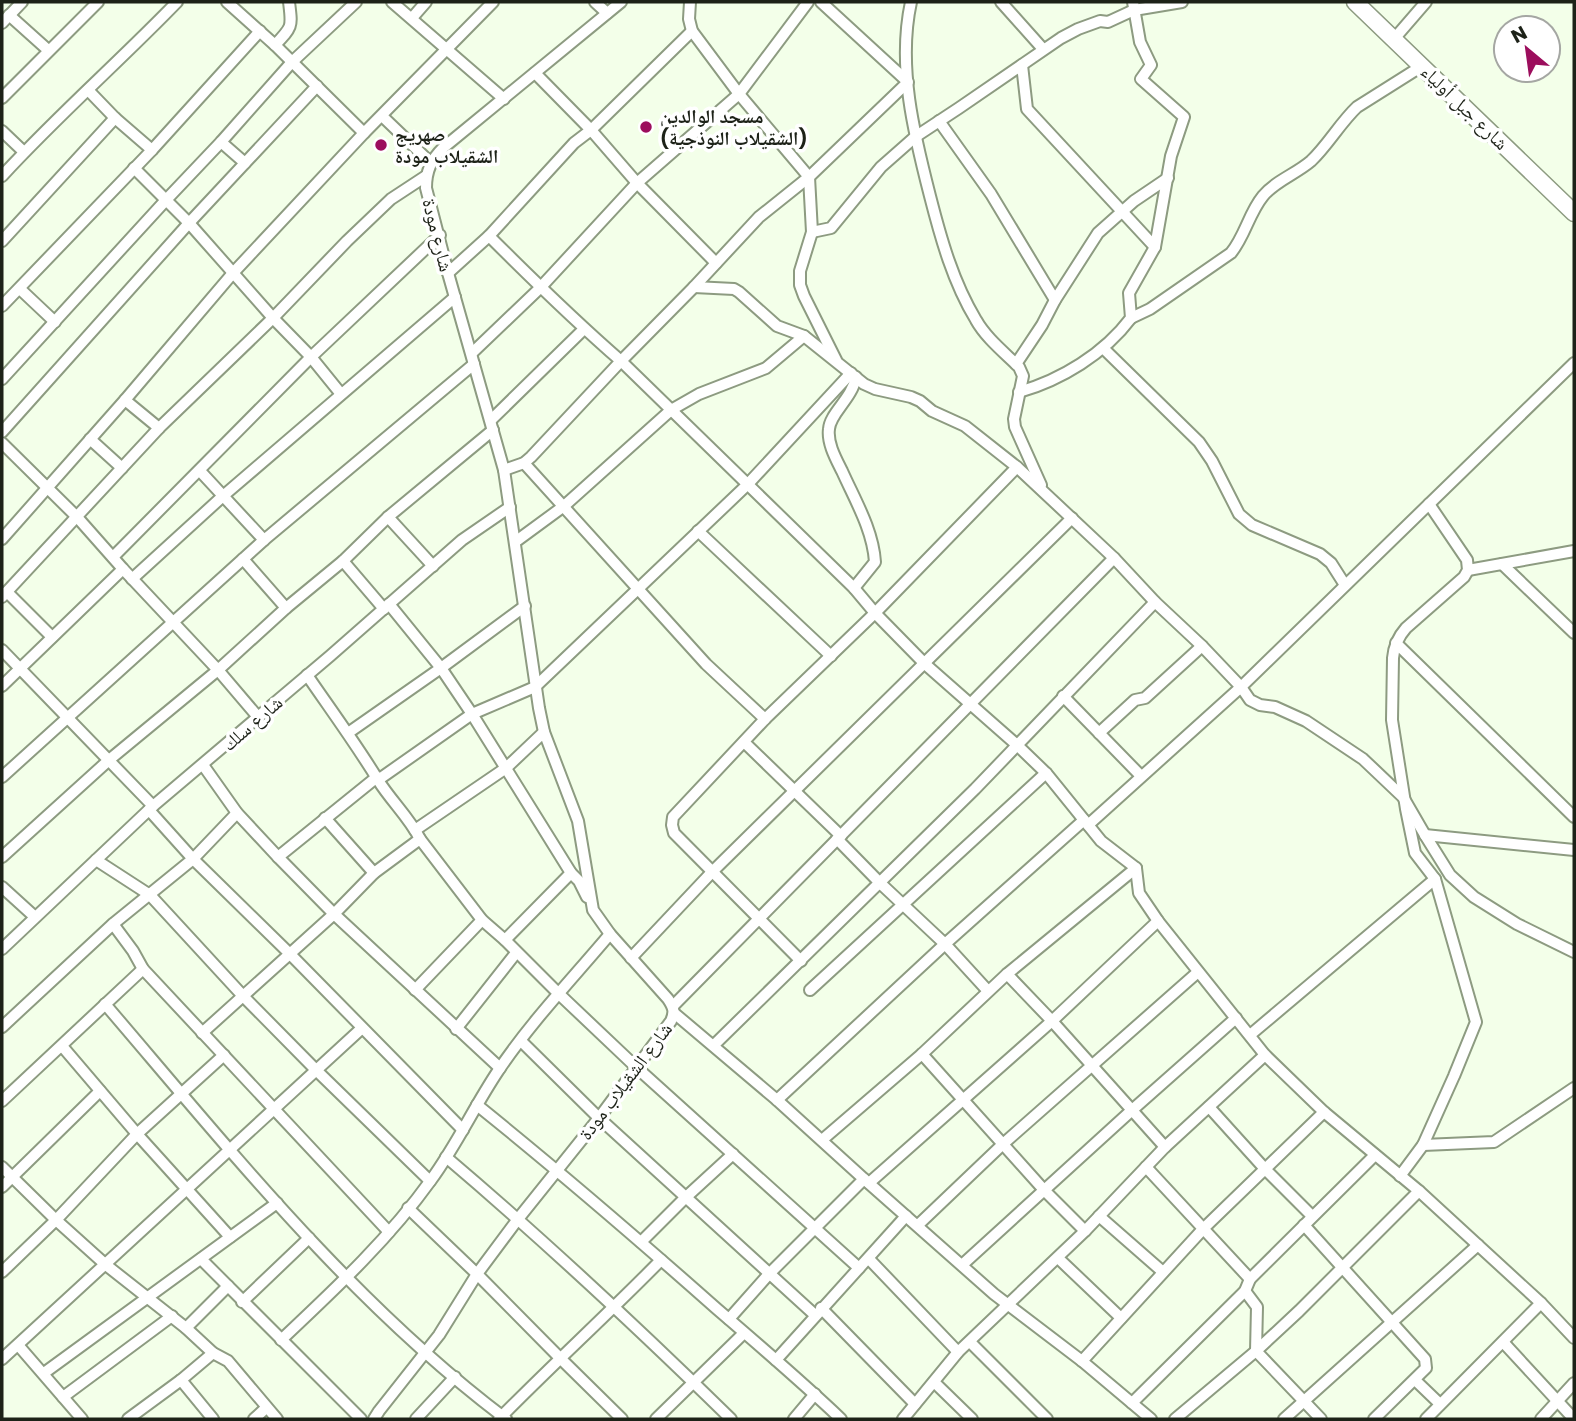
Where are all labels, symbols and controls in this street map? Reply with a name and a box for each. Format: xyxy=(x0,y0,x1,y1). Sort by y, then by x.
north arrow xyxy=(1492,14,1562,84)
text: N xyxy=(1506,19,1532,50)
street label: شارع جبل أولياء xyxy=(1415,59,1515,156)
place label: مسجد الوالدين (الشقيلاب النوذجية) xyxy=(660,103,808,152)
marker: مسجد الوالدين (الشقيلاب النوذجية) xyxy=(638,119,654,135)
place label: صهريج الشقيلاب مودة xyxy=(395,121,498,170)
marker: صهريج الشقيلاب مودة xyxy=(373,137,389,153)
street label: شارع مودة xyxy=(415,196,460,274)
street label: شارع سلك xyxy=(216,689,288,757)
street label: شارع الشقيلاب مودة xyxy=(572,1017,679,1146)

